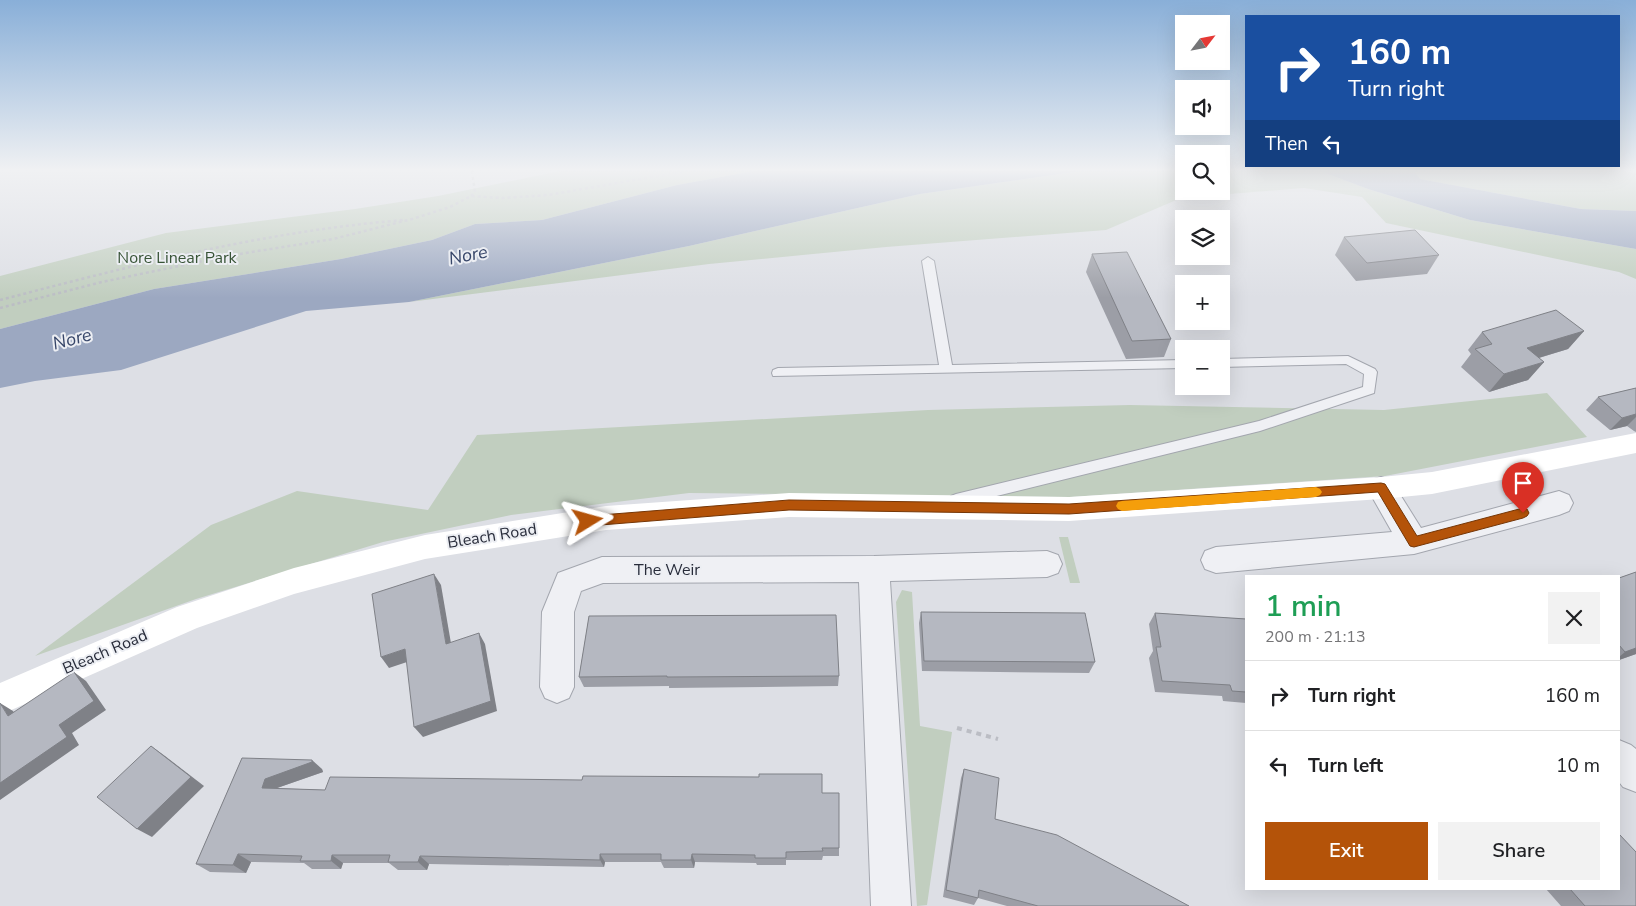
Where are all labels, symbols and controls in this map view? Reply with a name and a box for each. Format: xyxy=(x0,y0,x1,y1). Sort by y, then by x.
north arrow xyxy=(1175,15,1230,70)
map controls xyxy=(1175,15,1230,395)
text: 160 m xyxy=(1348,29,1451,76)
icon: right xyxy=(1265,35,1330,100)
text: Turn right xyxy=(1348,74,1444,104)
button: sound xyxy=(1175,80,1230,135)
icon: left xyxy=(1318,130,1346,158)
text: Then xyxy=(1265,131,1308,157)
button: search xyxy=(1175,145,1230,200)
button: layers xyxy=(1175,210,1230,265)
water label: Nore xyxy=(446,239,490,271)
park label: Nore Linear Park xyxy=(117,247,238,269)
button: + xyxy=(1175,275,1230,330)
water label: Nore xyxy=(50,322,94,356)
button: − xyxy=(1175,340,1230,395)
pin xyxy=(1502,462,1544,513)
icon: arrive xyxy=(1509,469,1537,497)
position arrow xyxy=(561,494,613,546)
street label: Bleach Road xyxy=(446,518,538,554)
street label: The Weir xyxy=(634,559,700,581)
text: 1 min xyxy=(1265,586,1341,627)
button: close xyxy=(1548,592,1600,644)
street label: Bleach Road xyxy=(59,624,151,680)
text: 200 m · 21:13 xyxy=(1265,626,1366,648)
icon: right xyxy=(1265,682,1293,710)
text: Turn right xyxy=(1308,683,1395,709)
text: 160 m xyxy=(1545,683,1600,709)
icon: left xyxy=(1265,752,1293,780)
text: Turn left xyxy=(1308,753,1383,779)
text: 10 m xyxy=(1556,753,1600,779)
button: Exit xyxy=(1265,822,1428,880)
button: Share xyxy=(1438,822,1600,880)

